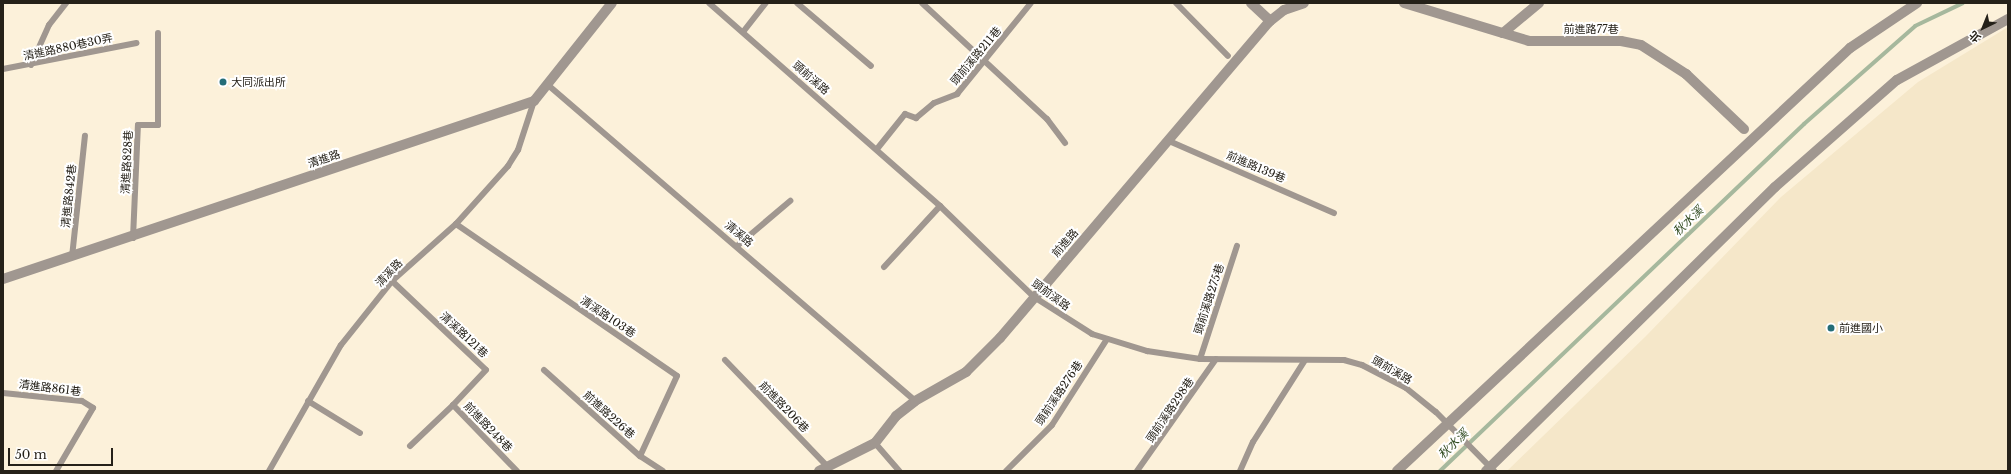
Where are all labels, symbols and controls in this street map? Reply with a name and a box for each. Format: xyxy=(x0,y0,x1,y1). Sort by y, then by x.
north arrow xyxy=(1963,8,2003,48)
street label: 前進路77巷 xyxy=(1563,22,1619,36)
street label: 頭前溪路211巷 xyxy=(948,24,1004,88)
text: 北 xyxy=(1966,28,1984,46)
street label: 清進路880巷30弄 xyxy=(22,31,114,63)
street label: 頭前溪路 xyxy=(790,59,832,97)
place label: 大同派出所 xyxy=(231,75,286,89)
marker: 大同派出所 xyxy=(218,77,228,87)
street label: 清進路828巷 xyxy=(119,130,135,194)
street label: 清進路 xyxy=(306,147,342,171)
street label: 前進路139巷 xyxy=(1225,149,1287,185)
street label: 清進路842巷 xyxy=(59,164,79,228)
water label: 秋水溪 xyxy=(1670,203,1706,239)
street label: 清溪路 xyxy=(722,218,756,250)
street label: 前進路 xyxy=(1049,226,1081,260)
street label: 清溪路 xyxy=(373,257,405,289)
street label: 頭前溪路275巷 xyxy=(1191,262,1227,336)
street label: 頭前溪路 xyxy=(1029,277,1073,313)
street label: 清溪路103巷 xyxy=(578,294,638,340)
street label: 清溪路121巷 xyxy=(437,310,491,360)
place label: 前進國小 xyxy=(1839,321,1883,335)
marker: 前進國小 xyxy=(1826,323,1836,333)
street label: 頭前溪路 xyxy=(1370,353,1414,387)
street label: 頭前溪路276巷 xyxy=(1033,358,1085,428)
street label: 頭前溪路298巷 xyxy=(1143,375,1197,445)
street label: 清進路861巷 xyxy=(18,378,82,398)
street label: 前進路206巷 xyxy=(756,379,812,435)
street label: 前進路226巷 xyxy=(581,388,637,442)
street label: 前進路248巷 xyxy=(461,399,515,455)
water label: 秋水溪 xyxy=(1435,426,1471,462)
scale bar xyxy=(10,440,115,466)
text: 50 m xyxy=(15,447,47,462)

